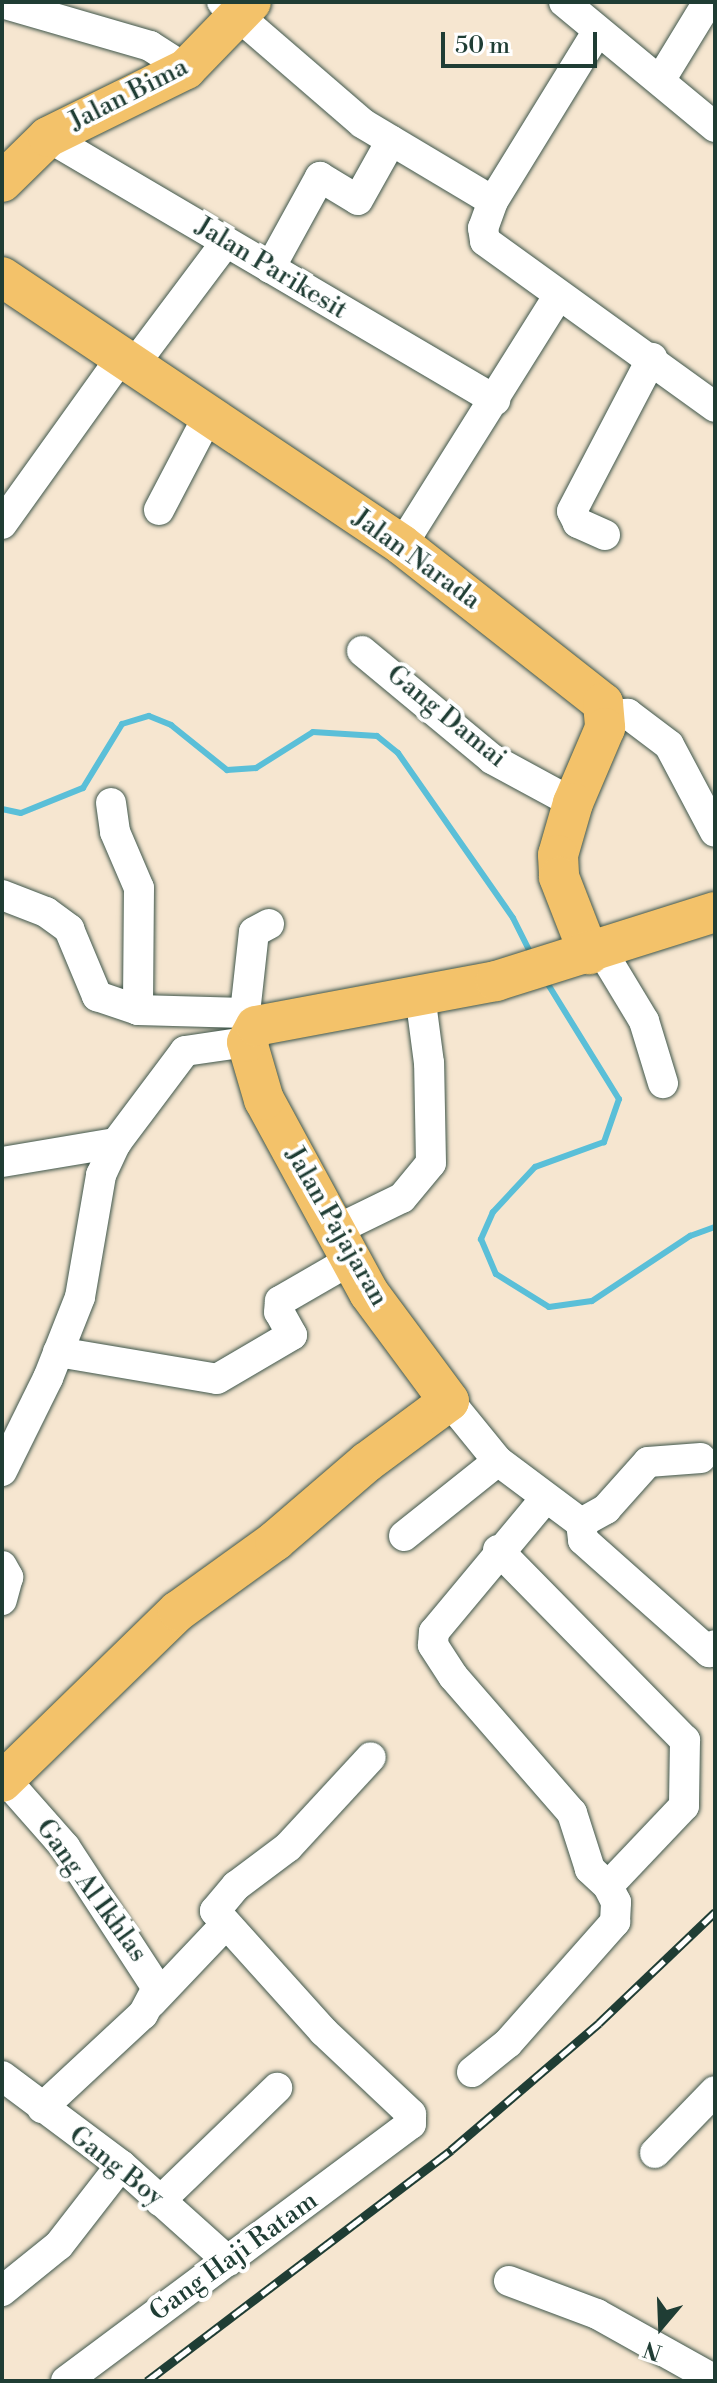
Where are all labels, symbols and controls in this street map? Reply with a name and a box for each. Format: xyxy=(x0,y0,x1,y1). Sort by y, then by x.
scale bar xyxy=(445,16,601,66)
text: 50 m xyxy=(455,31,510,61)
street label: Jalan Bima xyxy=(65,52,193,138)
street label: Jalan Parikesit xyxy=(190,212,352,326)
street label: Jalan Narada xyxy=(346,503,486,617)
street label: Gang Damai xyxy=(380,659,512,775)
street label: Jalan Pajajaran xyxy=(278,1142,394,1312)
street label: Gang Al Ikhlas xyxy=(29,1814,153,1968)
street label: Gang Boy xyxy=(62,2120,170,2214)
street label: Gang Haji Ratam xyxy=(144,2186,324,2328)
north arrow xyxy=(621,2287,701,2367)
text: N xyxy=(640,2335,666,2366)

